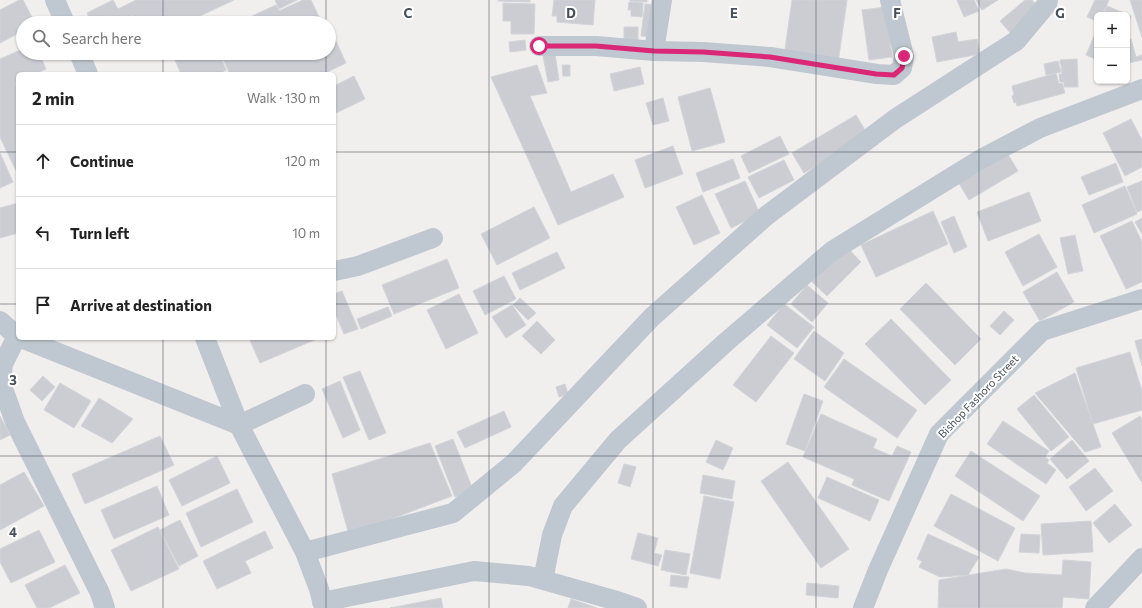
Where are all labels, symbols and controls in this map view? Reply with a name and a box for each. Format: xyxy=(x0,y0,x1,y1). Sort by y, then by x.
text: C xyxy=(404,5,413,21)
text: D xyxy=(566,5,576,21)
text: E xyxy=(730,5,738,21)
text: F xyxy=(893,5,901,21)
text: G xyxy=(1055,5,1065,21)
map controls xyxy=(1094,12,1130,84)
button: + xyxy=(1094,12,1130,48)
search box xyxy=(16,16,336,60)
icon: search xyxy=(30,27,52,49)
text: Search here xyxy=(62,29,141,47)
route start xyxy=(530,37,548,55)
route end xyxy=(895,47,913,65)
button: − xyxy=(1094,48,1130,84)
text: 2 min xyxy=(32,88,74,109)
text: Walk · 130 m xyxy=(247,90,320,106)
icon: ahead xyxy=(32,150,54,172)
text: Continue xyxy=(70,152,134,170)
text: 120 m xyxy=(285,153,320,169)
icon: left xyxy=(32,222,54,244)
text: Turn left xyxy=(70,224,129,242)
text: 10 m xyxy=(292,225,320,241)
icon: arrive xyxy=(32,294,54,316)
text: Arrive at destination xyxy=(70,296,212,314)
street label: Bishop Fashoro Street xyxy=(935,352,1021,440)
text: 3 xyxy=(9,372,17,388)
text: 4 xyxy=(9,524,17,540)

